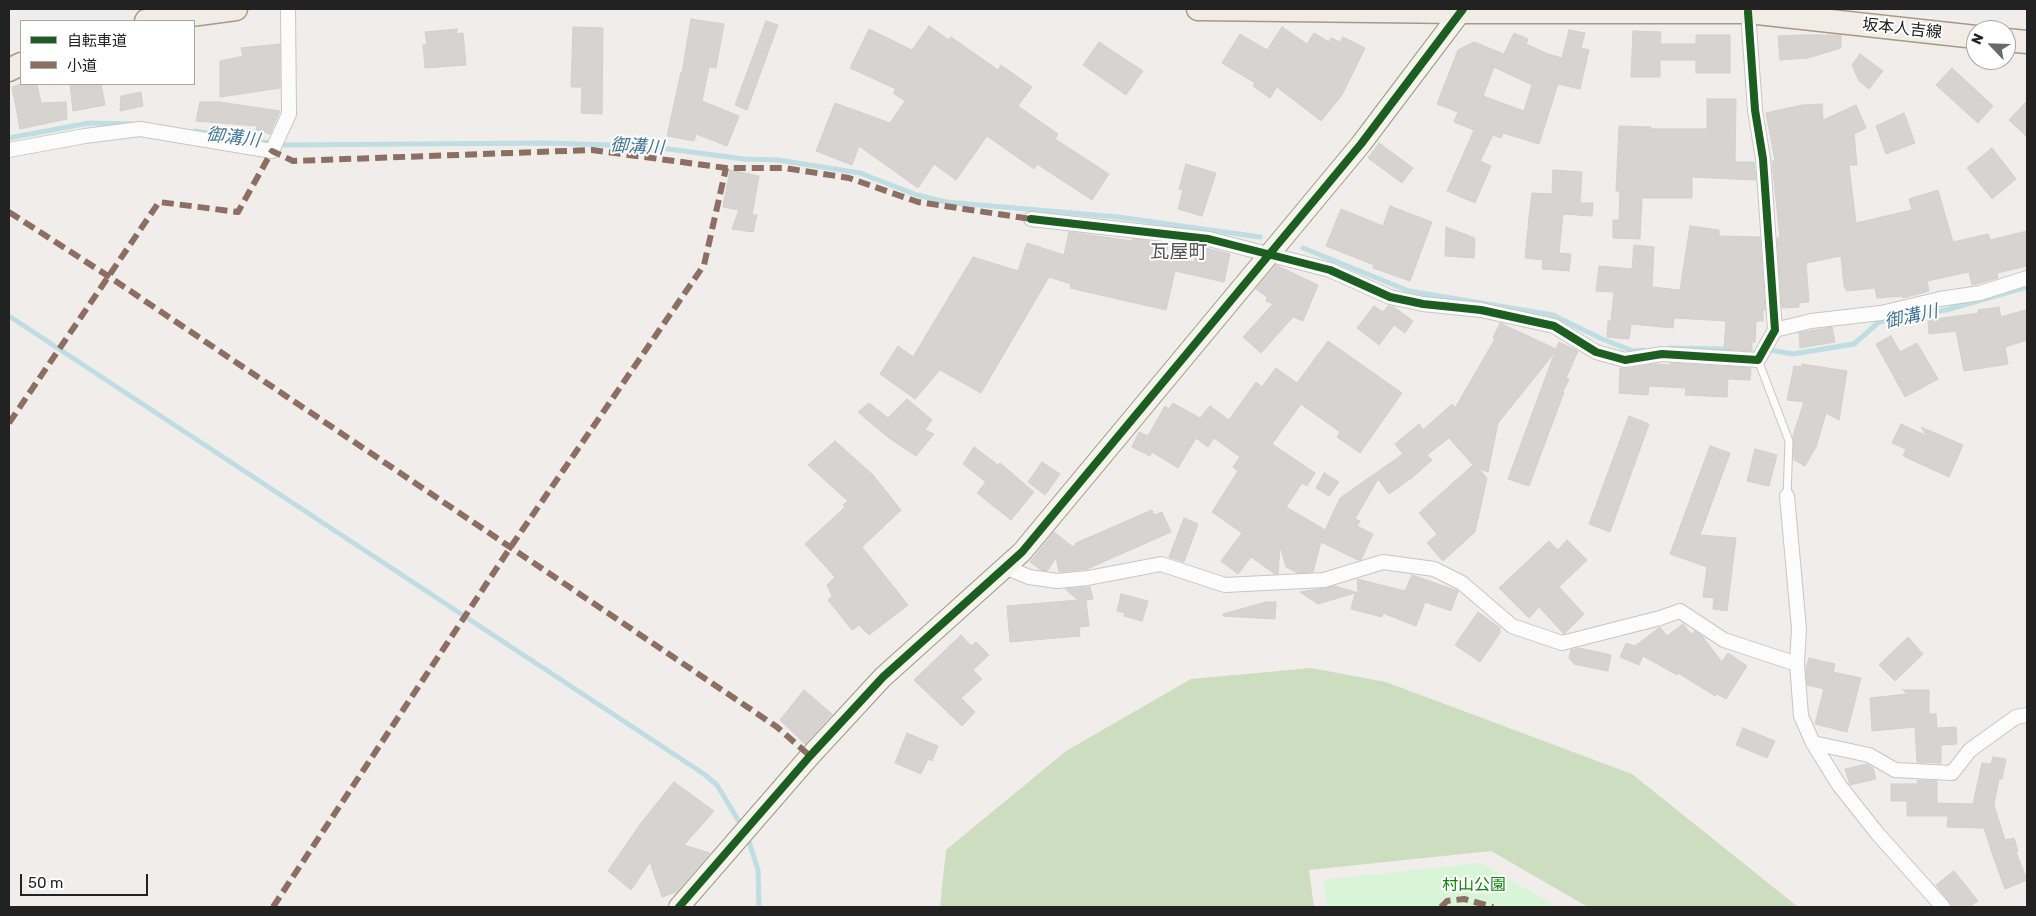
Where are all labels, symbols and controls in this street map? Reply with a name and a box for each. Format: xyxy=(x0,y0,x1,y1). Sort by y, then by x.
street label: 坂本人吉線 xyxy=(1861,15,1943,43)
legend xyxy=(20,20,195,85)
north arrow xyxy=(1966,20,2016,70)
text: N xyxy=(1968,31,1988,47)
text: 自転車道 xyxy=(67,32,127,50)
text: 小道 xyxy=(67,57,97,75)
water label: 御溝川 xyxy=(205,124,261,152)
water label: 御溝川 xyxy=(609,135,665,159)
district label: 瓦屋町 xyxy=(1151,242,1207,264)
water label: 御溝川 xyxy=(1882,301,1940,333)
scale bar xyxy=(22,864,150,896)
text: 50 m xyxy=(28,874,63,892)
park label: 村山公園 xyxy=(1442,875,1506,895)

